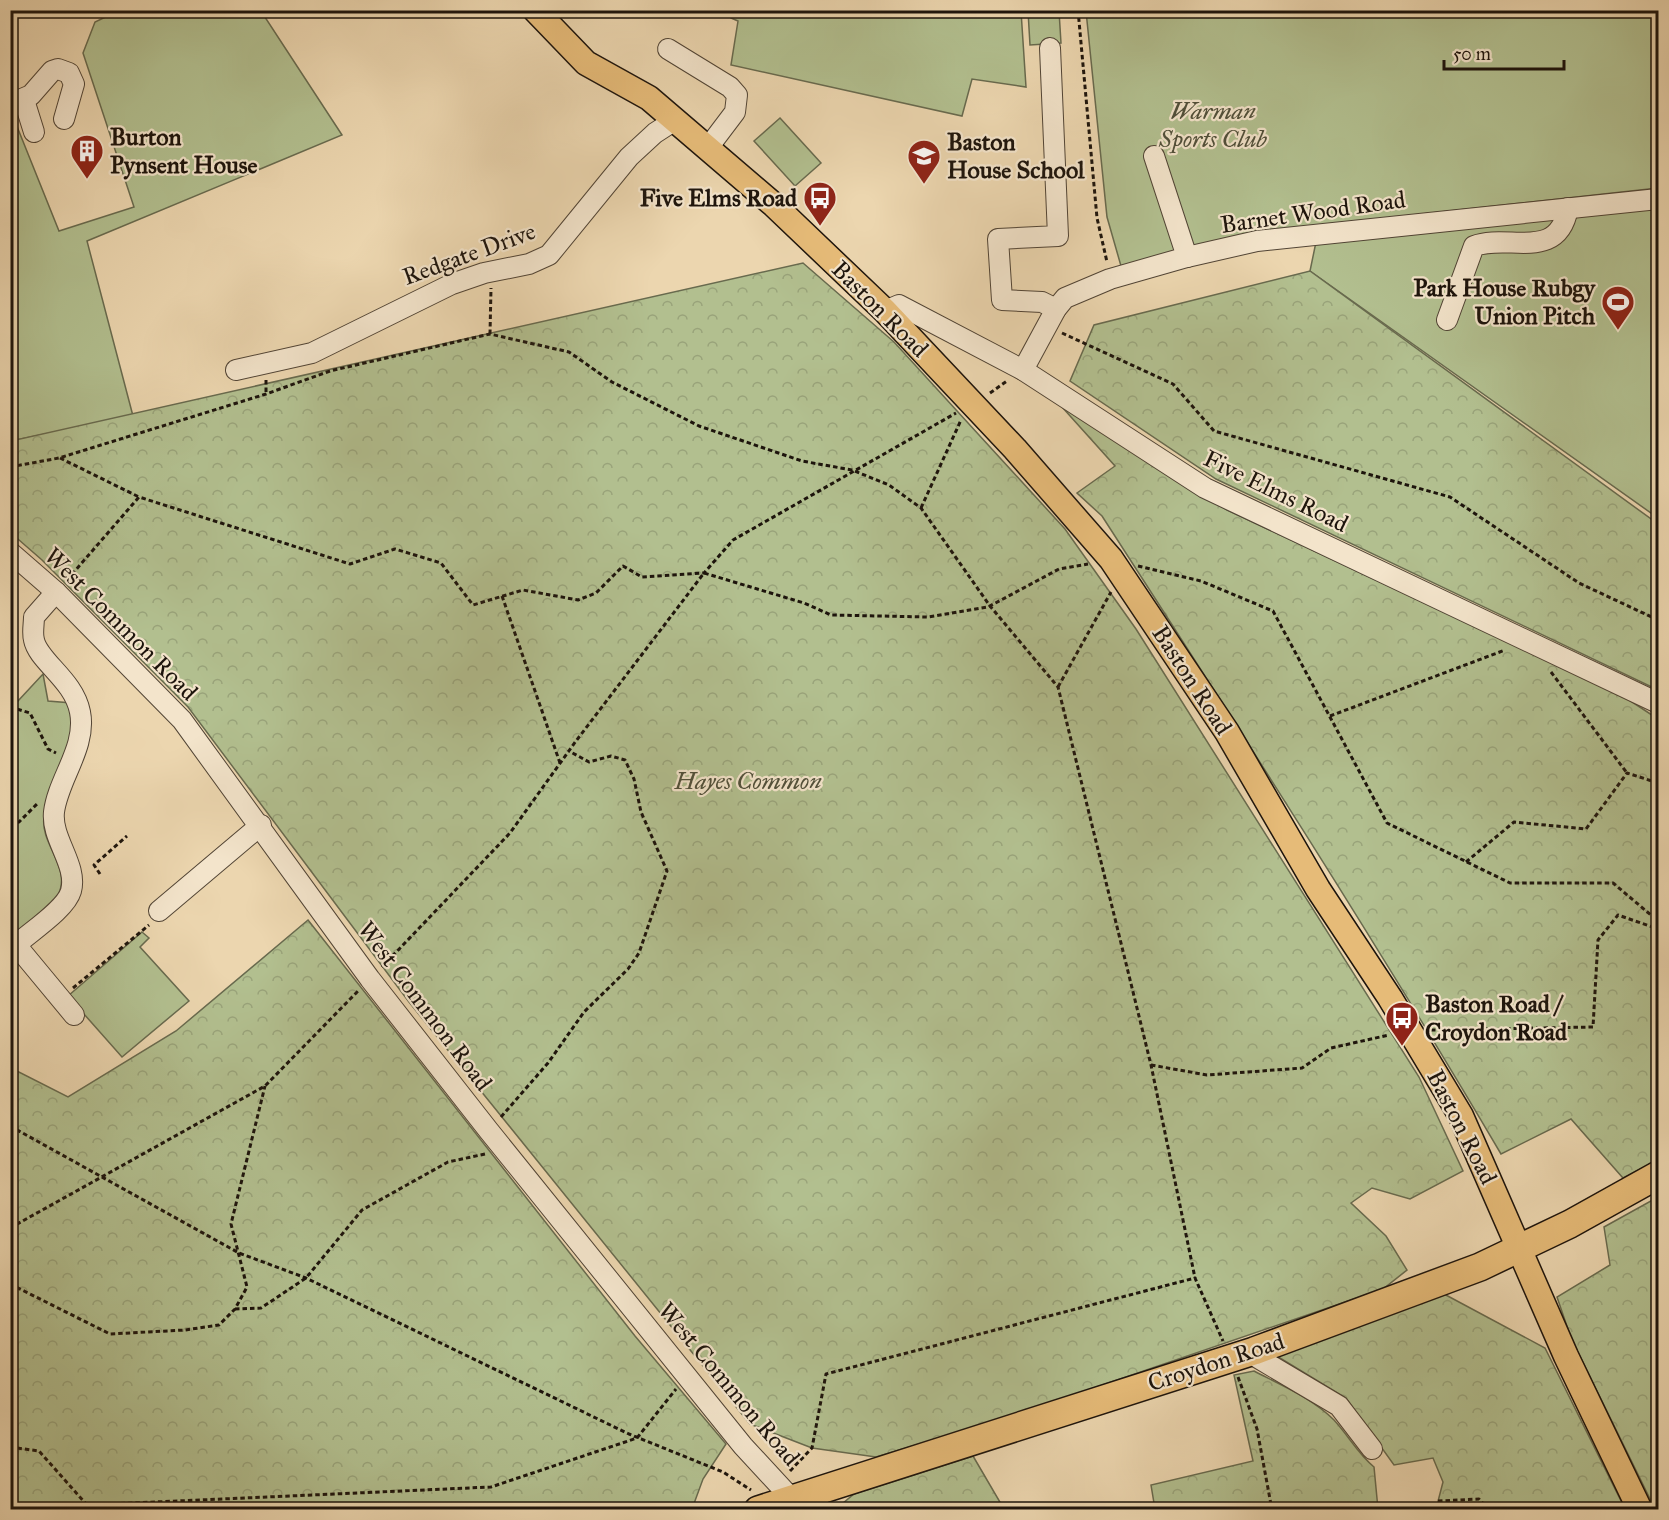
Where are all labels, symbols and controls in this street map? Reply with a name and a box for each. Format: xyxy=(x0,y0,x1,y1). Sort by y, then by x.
scale bar xyxy=(1444,33,1564,71)
text: 50 m xyxy=(1453,43,1491,65)
park label: Warman Sports Club xyxy=(1158,96,1268,154)
place label: Burton Pynsent House xyxy=(110,122,258,180)
place label: Baston House School xyxy=(947,127,1085,185)
building icon: Burton Pynsent House xyxy=(69,133,105,180)
school or university icon: Baston House School xyxy=(906,138,942,185)
bus stop icon: Five Elms Road xyxy=(802,180,838,227)
place label: Five Elms Road xyxy=(640,183,798,213)
street label: Barnet Wood Road xyxy=(1219,184,1407,240)
street label: Redgate Drive xyxy=(398,216,540,292)
street label: Baston Road xyxy=(825,254,935,364)
place label: Park House Rubgy Union Pitch xyxy=(1413,273,1597,331)
sports icon: Park House Rubgy Union Pitch xyxy=(1600,284,1636,331)
street label: Five Elms Road xyxy=(1199,443,1353,539)
street label: West Common Road xyxy=(38,541,204,707)
street label: Baston Road xyxy=(1145,619,1239,741)
park label: Hayes Common xyxy=(673,766,822,796)
street label: West Common Road xyxy=(351,915,499,1097)
place label: Baston Road / Croydon Road xyxy=(1425,989,1568,1047)
bus stop icon: Baston Road / Croydon Road xyxy=(1384,1000,1420,1047)
street label: Baston Road xyxy=(1420,1065,1504,1189)
street label: West Common Road xyxy=(652,1296,806,1472)
street label: Croydon Road xyxy=(1144,1326,1288,1398)

